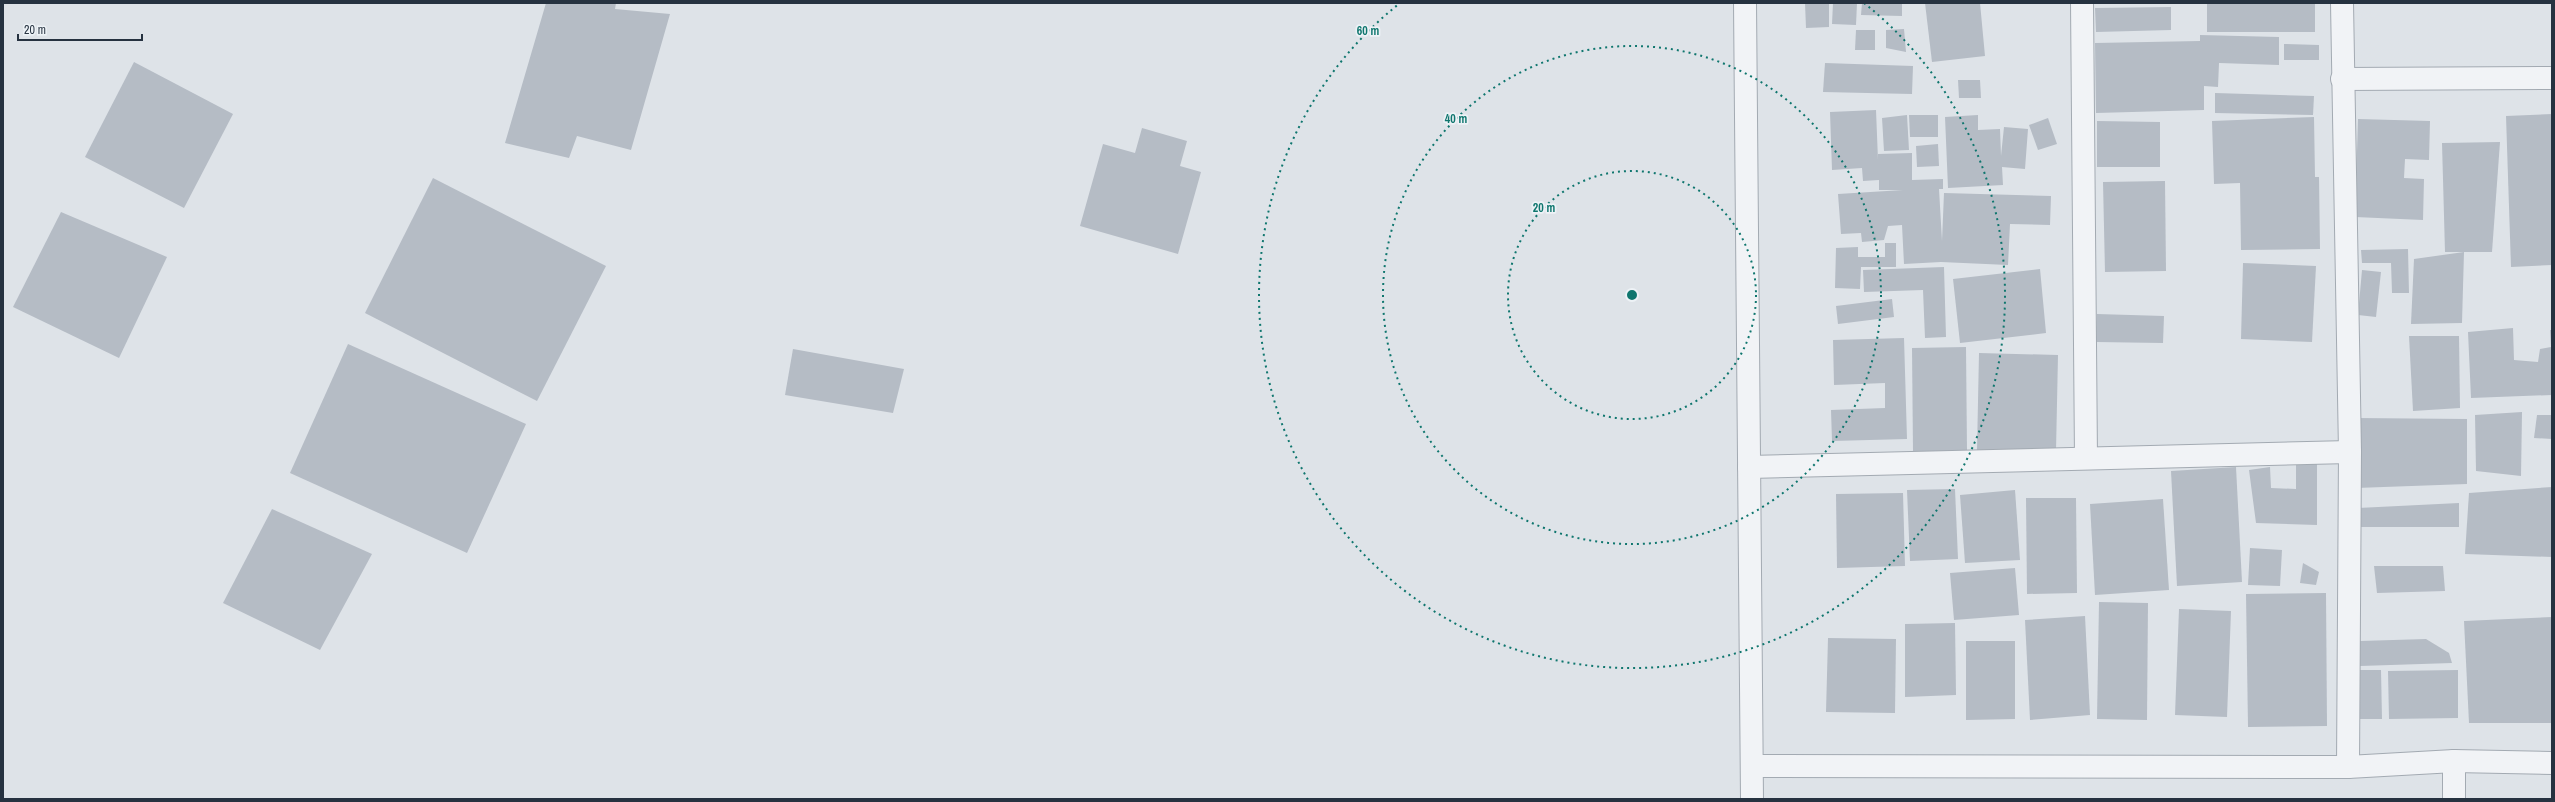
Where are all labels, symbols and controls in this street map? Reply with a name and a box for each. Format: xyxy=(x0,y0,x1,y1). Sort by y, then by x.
scale bar xyxy=(18,16,142,42)
text: 20 m xyxy=(24,22,46,38)
text: 60 m xyxy=(1357,23,1379,39)
text: 40 m xyxy=(1445,111,1467,127)
text: 20 m xyxy=(1533,200,1555,216)
centre of rings xyxy=(1625,288,1639,302)

